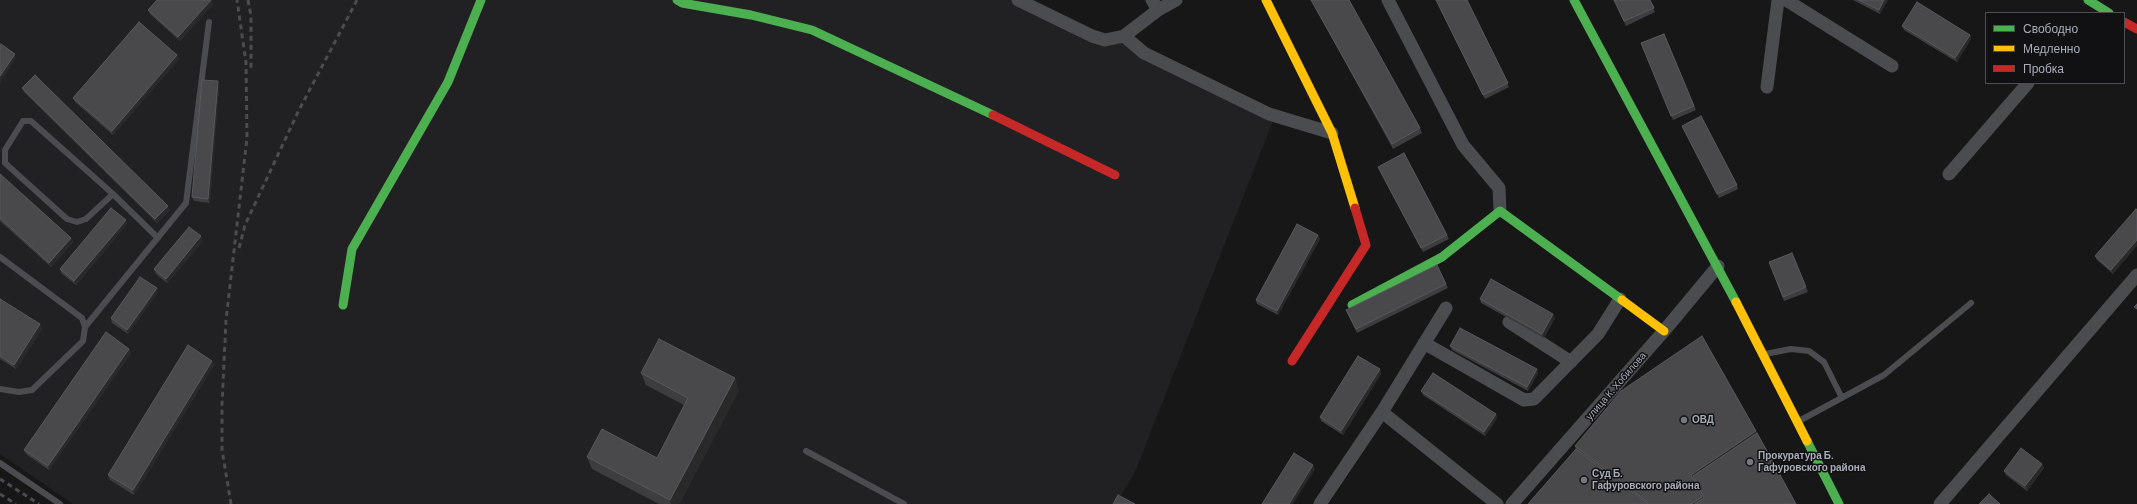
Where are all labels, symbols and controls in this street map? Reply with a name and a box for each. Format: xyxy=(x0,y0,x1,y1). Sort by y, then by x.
legend xyxy=(1985,12,2125,84)
text: Свободно xyxy=(2023,21,2078,35)
text: Медленно xyxy=(2023,41,2080,55)
text: Пробка xyxy=(2023,61,2064,75)
street label: улица К. Хобилова xyxy=(1583,350,1649,422)
place label: ОВД xyxy=(1692,414,1714,426)
marker: ОВД xyxy=(1679,415,1689,425)
place label: Прокуратура Б. Гафуровского района xyxy=(1758,450,1865,474)
marker: Прокуратура Б. Гафуровского района xyxy=(1745,457,1755,467)
place label: Суд Б. Гафуровского района xyxy=(1592,468,1699,492)
marker: Суд Б. Гафуровского района xyxy=(1579,475,1589,485)

